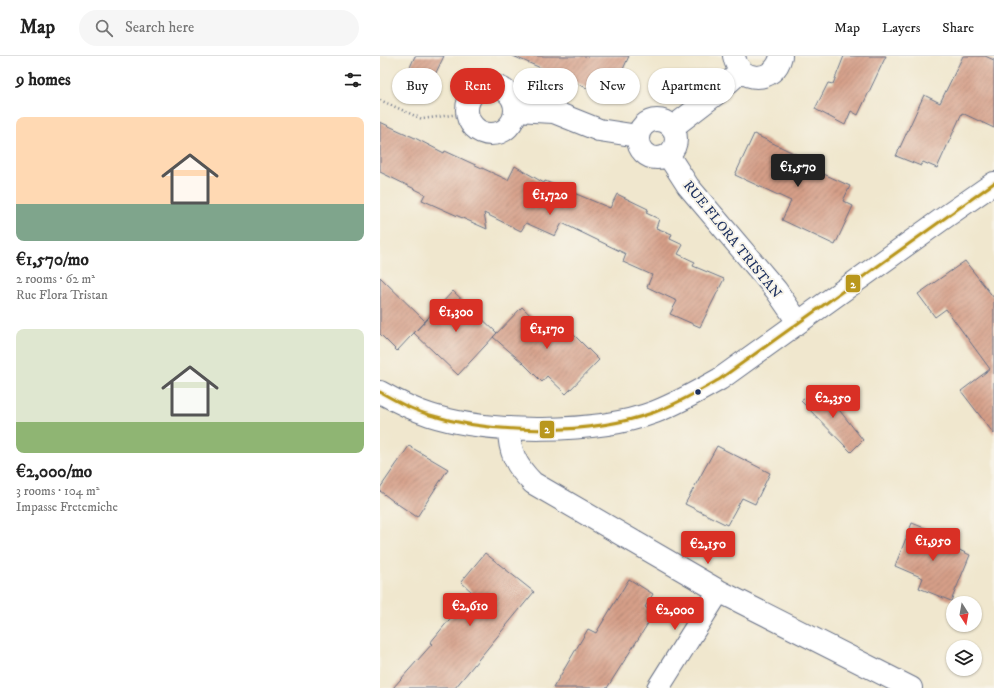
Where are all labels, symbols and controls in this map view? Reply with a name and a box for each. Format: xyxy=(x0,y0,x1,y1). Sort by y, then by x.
search box xyxy=(79,10,359,46)
text: Map xyxy=(20,16,55,39)
icon: search xyxy=(93,17,115,39)
text: Search here xyxy=(125,18,194,37)
text: Map xyxy=(834,19,860,37)
text: Layers xyxy=(882,19,920,37)
text: Share xyxy=(942,19,974,37)
chip: Buy xyxy=(392,68,442,104)
chip: Rent xyxy=(450,68,505,104)
chip: Filters xyxy=(513,68,578,104)
chip: New xyxy=(586,68,640,104)
chip: Apartment xyxy=(648,68,735,104)
text: 9 homes xyxy=(16,69,71,91)
icon: filters xyxy=(342,69,364,91)
icon: home xyxy=(154,143,226,215)
pin: €1,570 xyxy=(765,154,831,188)
text: €1,570 xyxy=(780,159,816,175)
street label: RUE FLORA TRISTAN xyxy=(679,177,786,302)
pin: €1,720 xyxy=(517,182,583,216)
text: €1,720 xyxy=(532,187,568,203)
text: €1,570/mo xyxy=(16,249,89,271)
text: 2 rooms · 62 m² xyxy=(16,271,95,287)
line badge: 2 xyxy=(845,274,861,293)
text: 2 xyxy=(850,278,856,292)
text: Rue Flora Tristan xyxy=(16,287,108,303)
pin: €1,300 xyxy=(423,299,489,333)
text: €1,300 xyxy=(439,304,473,320)
pin: €1,170 xyxy=(514,316,580,350)
text: €1,170 xyxy=(530,321,564,337)
icon: home xyxy=(154,355,226,427)
pin: €2,350 xyxy=(800,385,866,419)
unlabelled marker xyxy=(693,387,703,397)
text: €2,350 xyxy=(815,390,851,406)
line badge: 2 xyxy=(539,420,555,439)
text: 2 xyxy=(544,423,550,437)
text: €2,000/mo xyxy=(16,461,92,483)
text: 3 rooms · 104 m² xyxy=(16,483,99,499)
text: Impasse Fretemiche xyxy=(16,499,118,515)
pin: €1,950 xyxy=(900,528,966,562)
pin: €2,150 xyxy=(675,531,741,565)
text: €1,950 xyxy=(915,533,951,549)
text: €2,150 xyxy=(690,536,726,552)
pin: €2,610 xyxy=(437,593,503,627)
north arrow xyxy=(946,596,982,632)
map controls xyxy=(946,596,982,676)
pin: €2,000 xyxy=(642,597,708,631)
text: €2,610 xyxy=(452,598,488,614)
text: €2,000 xyxy=(656,602,694,618)
button: layers xyxy=(946,640,982,676)

